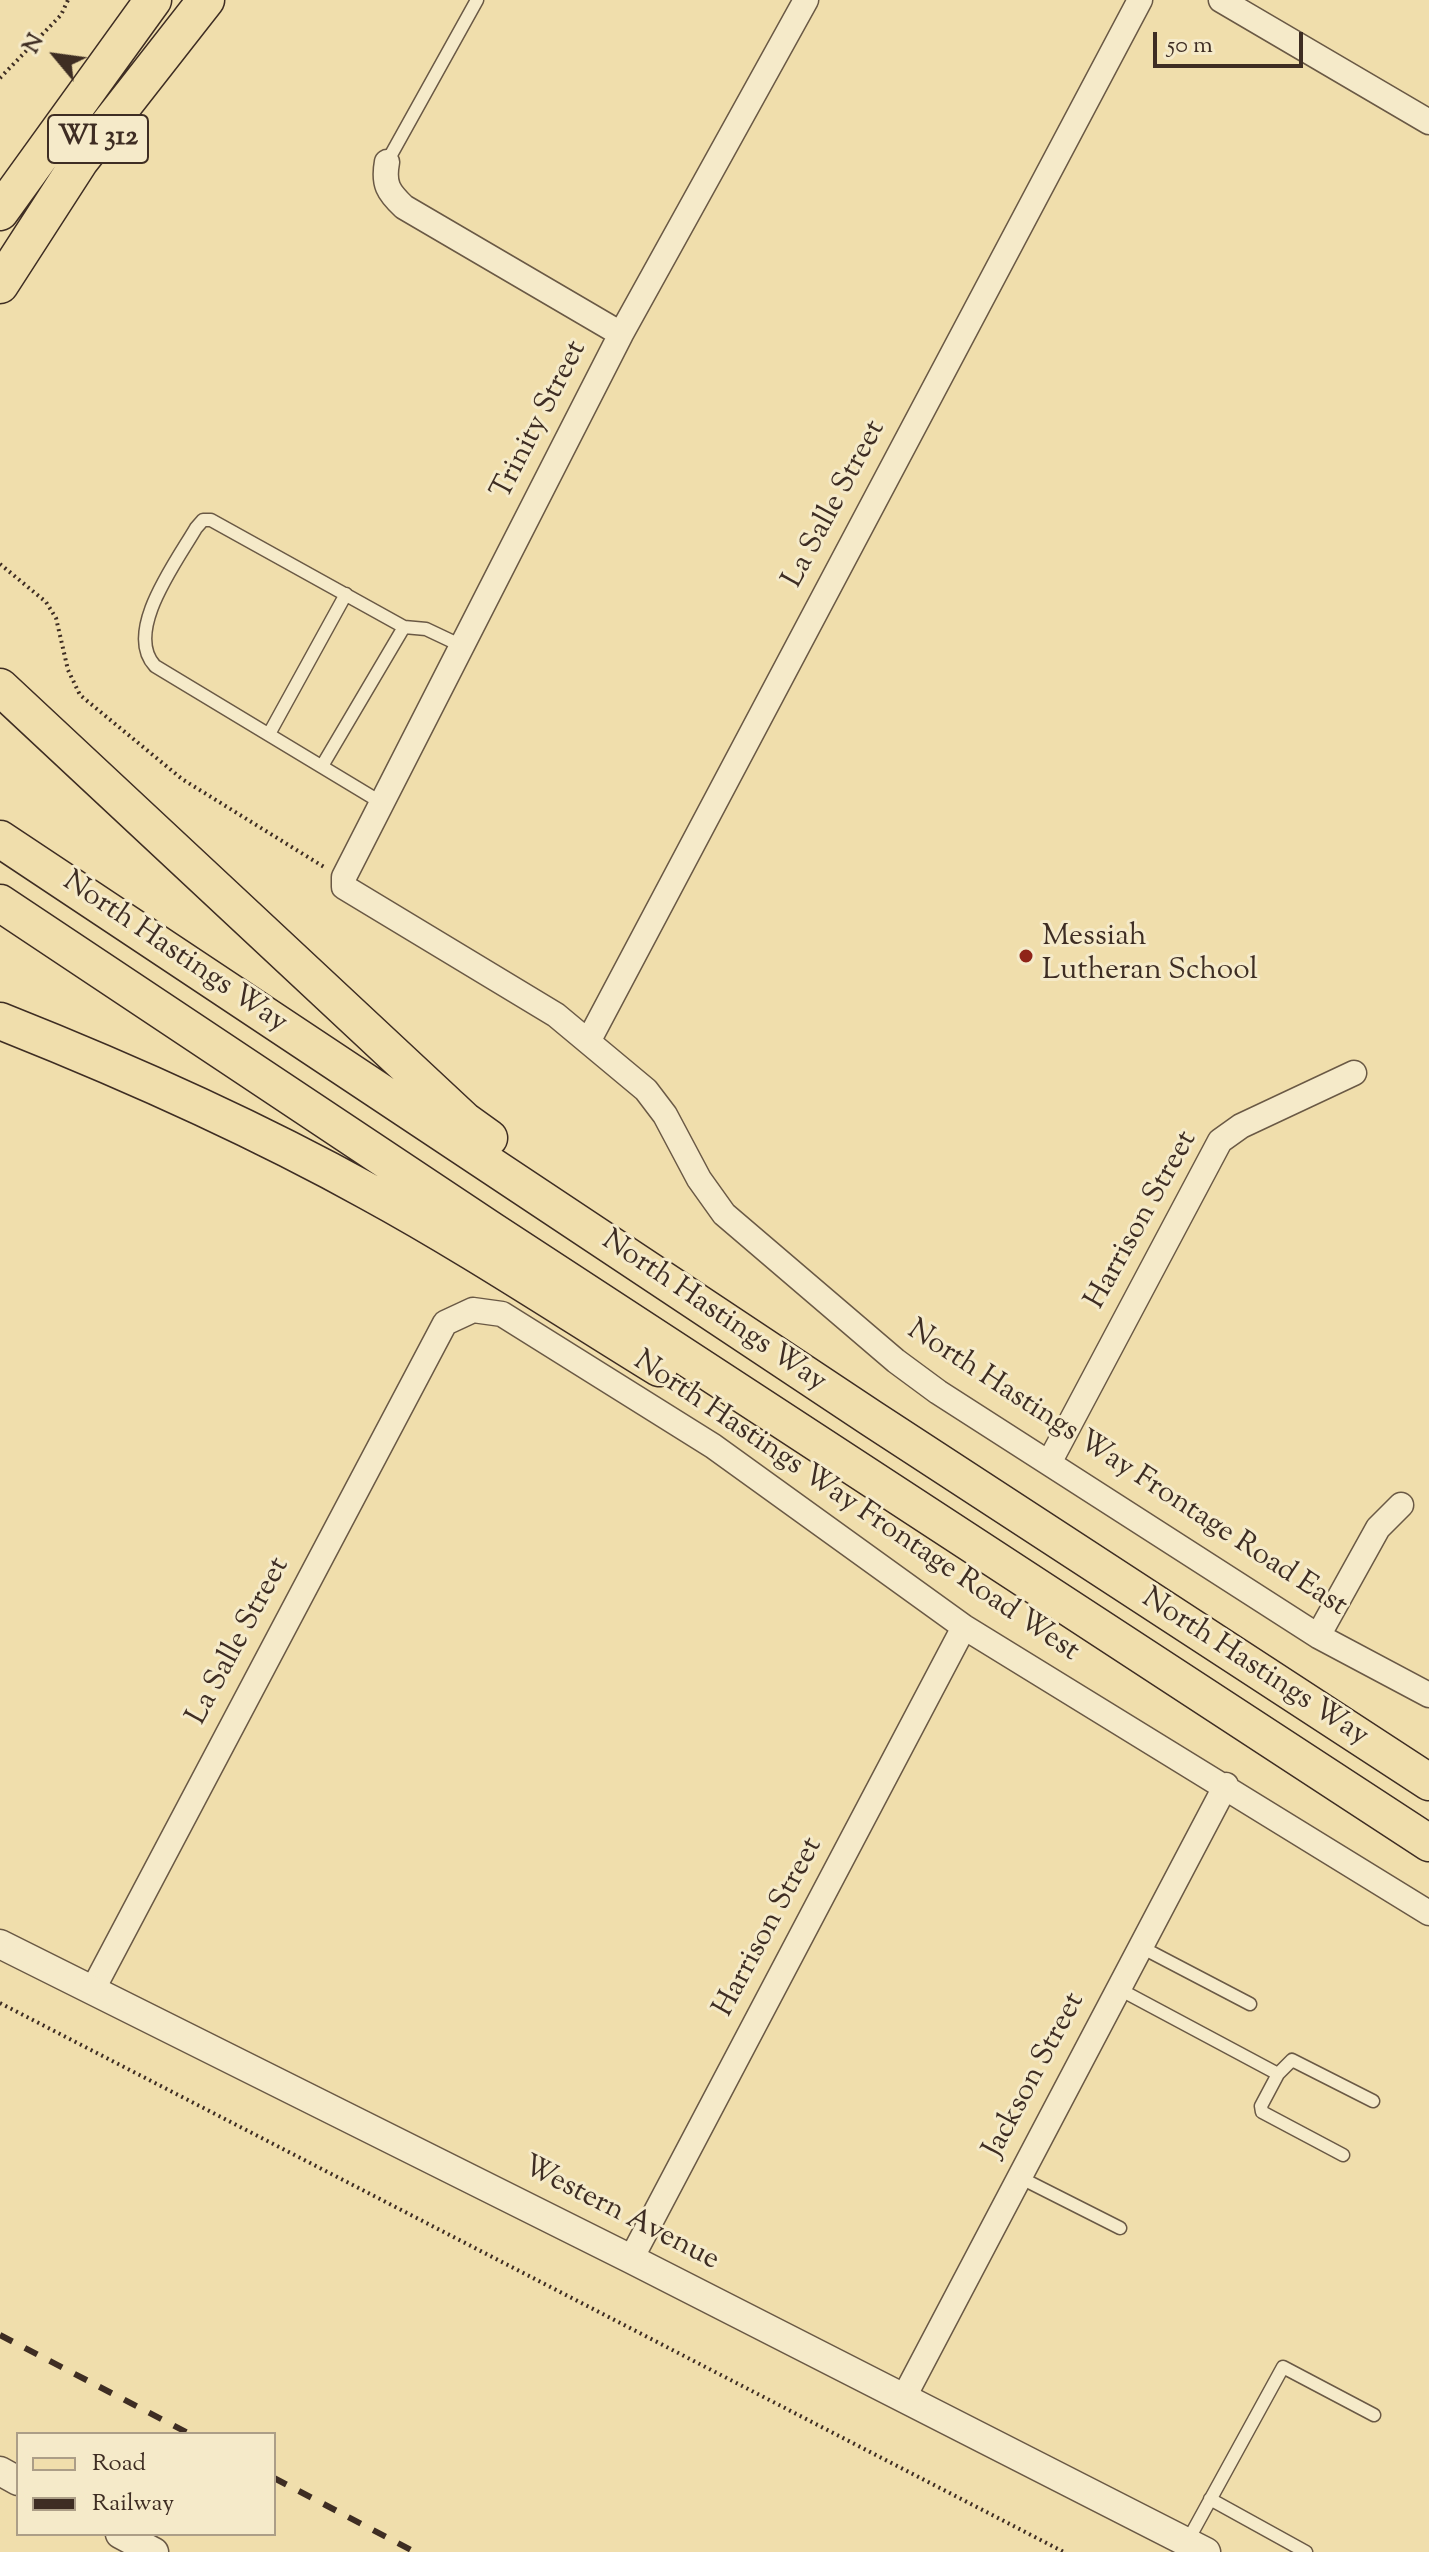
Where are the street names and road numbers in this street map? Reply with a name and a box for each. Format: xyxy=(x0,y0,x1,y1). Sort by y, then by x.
road number: WI 312 xyxy=(48,115,148,163)
street label: Trinity Street xyxy=(486,336,596,506)
street label: La Salle Street xyxy=(777,415,895,595)
street label: North Hastings Way xyxy=(55,865,293,1043)
street label: Harrison Street xyxy=(1079,1126,1207,1316)
street label: North Hastings Way xyxy=(594,1224,832,1402)
street label: North Hastings Way Frontage Road East xyxy=(899,1314,1353,1626)
street label: North Hastings Way Frontage Road West xyxy=(625,1345,1085,1671)
street label: La Salle Street xyxy=(181,1552,299,1732)
street label: North Hastings Way xyxy=(1134,1582,1374,1756)
street label: Harrison Street xyxy=(708,1832,832,2024)
street label: Jackson Street xyxy=(977,1987,1095,2165)
street label: Western Avenue xyxy=(516,2150,724,2280)

